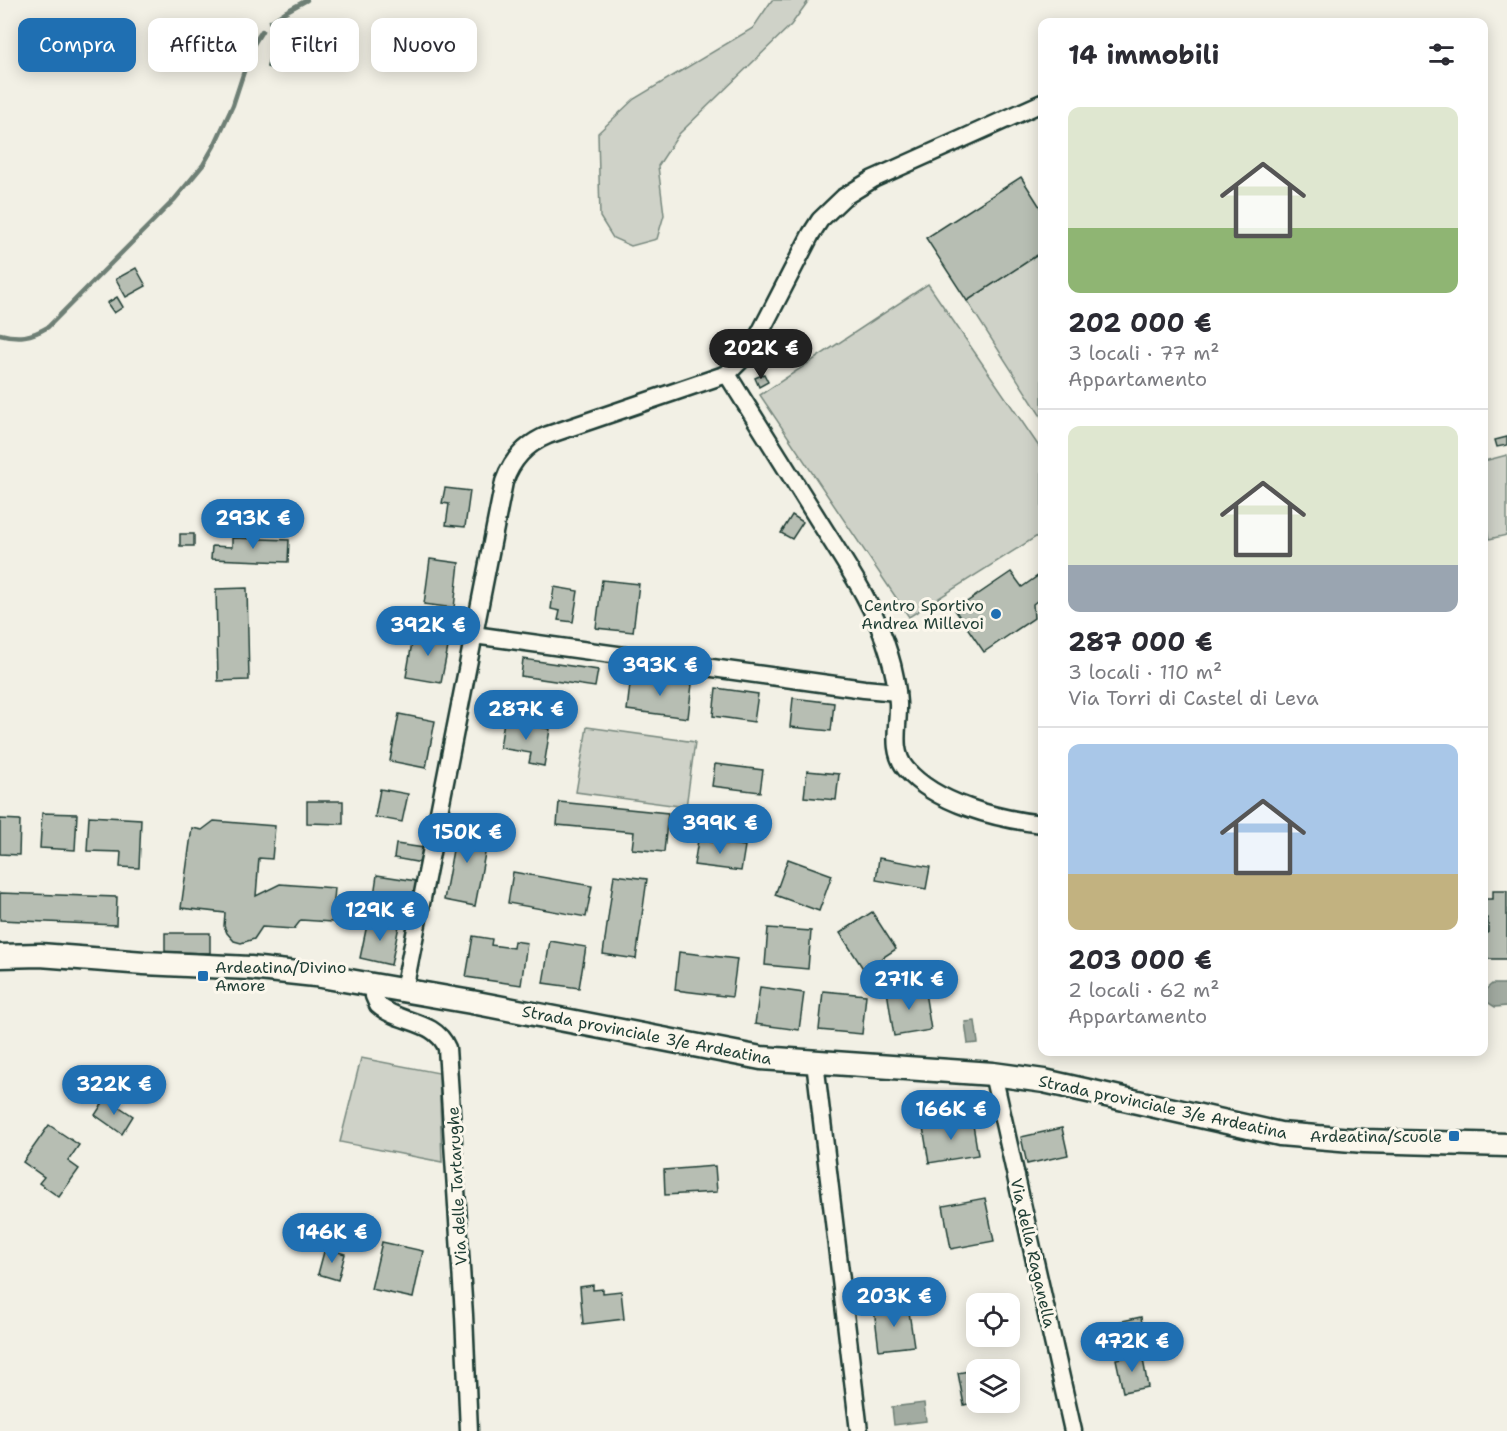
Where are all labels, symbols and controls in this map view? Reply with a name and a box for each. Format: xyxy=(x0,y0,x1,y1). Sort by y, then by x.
chip: Compra xyxy=(18,18,136,72)
chip: Affitta xyxy=(148,18,258,72)
chip: Filtri xyxy=(270,18,359,72)
chip: Nuovo xyxy=(371,18,477,72)
text: 14 immobili xyxy=(1068,37,1219,72)
icon: filters xyxy=(1425,38,1458,71)
icon: home xyxy=(1209,146,1317,254)
text: 202 000 € xyxy=(1068,305,1212,340)
pin: 202K € xyxy=(712,329,810,380)
text: 202K € xyxy=(723,335,799,361)
text: 3 locali · 77 m² xyxy=(1068,340,1220,366)
text: Appartamento xyxy=(1068,366,1207,392)
icon: home xyxy=(1209,465,1317,573)
pin: 293K € xyxy=(204,499,302,550)
text: 293K € xyxy=(215,505,291,531)
place label: Centro Sportivo Andrea Millevoi xyxy=(861,595,984,634)
pin: 392K € xyxy=(379,606,477,657)
marker: Centro Sportivo Andrea Millevoi xyxy=(989,607,1003,621)
text: 392K € xyxy=(390,612,466,638)
text: 287 000 € xyxy=(1068,624,1213,659)
pin: 393K € xyxy=(611,646,709,697)
text: 393K € xyxy=(622,652,698,678)
text: 3 locali · 110 m² xyxy=(1068,659,1222,685)
text: Via Torri di Castel di Leva xyxy=(1068,685,1319,711)
pin: 287K € xyxy=(477,690,575,741)
text: 287K € xyxy=(488,696,564,722)
icon: home xyxy=(1209,783,1317,891)
pin: 399K € xyxy=(671,804,769,855)
text: 399K € xyxy=(682,810,758,836)
pin: 150K € xyxy=(418,813,516,864)
text: 150K € xyxy=(432,819,502,845)
pin: 129K € xyxy=(331,891,429,942)
text: 129K € xyxy=(345,897,415,923)
text: 203 000 € xyxy=(1068,942,1212,977)
place label: Ardeatina/Divino Amore xyxy=(215,957,346,996)
pin: 271K € xyxy=(860,960,958,1011)
text: 271K € xyxy=(874,966,944,992)
marker: Ardeatina/Divino Amore xyxy=(196,969,210,983)
text: 2 locali · 62 m² xyxy=(1068,977,1220,1003)
street label: Strada provinciale 3/e Ardeatina xyxy=(520,1000,774,1070)
text: Appartamento xyxy=(1068,1003,1207,1029)
pin: 322K € xyxy=(65,1065,163,1116)
street label: Strada provinciale 3/e Ardeatina xyxy=(1037,1070,1289,1144)
text: 322K € xyxy=(76,1071,152,1097)
pin: 166K € xyxy=(902,1090,1000,1141)
text: 166K € xyxy=(915,1096,987,1122)
street label: Via delle Tartarughe xyxy=(442,1106,472,1266)
place label: Ardeatina/Scuole xyxy=(1310,1126,1442,1147)
marker: Ardeatina/Scuole xyxy=(1447,1129,1461,1143)
street label: Via della Raganella xyxy=(1006,1176,1060,1330)
pin: 146K € xyxy=(283,1213,381,1264)
text: 146K € xyxy=(296,1219,368,1245)
pin: 203K € xyxy=(845,1277,943,1328)
text: 203K € xyxy=(856,1283,932,1309)
map controls xyxy=(966,1293,1020,1413)
button: locate xyxy=(966,1293,1020,1347)
pin: 472K € xyxy=(1083,1322,1181,1373)
text: 472K € xyxy=(1095,1328,1169,1354)
button: layers xyxy=(966,1359,1020,1413)

